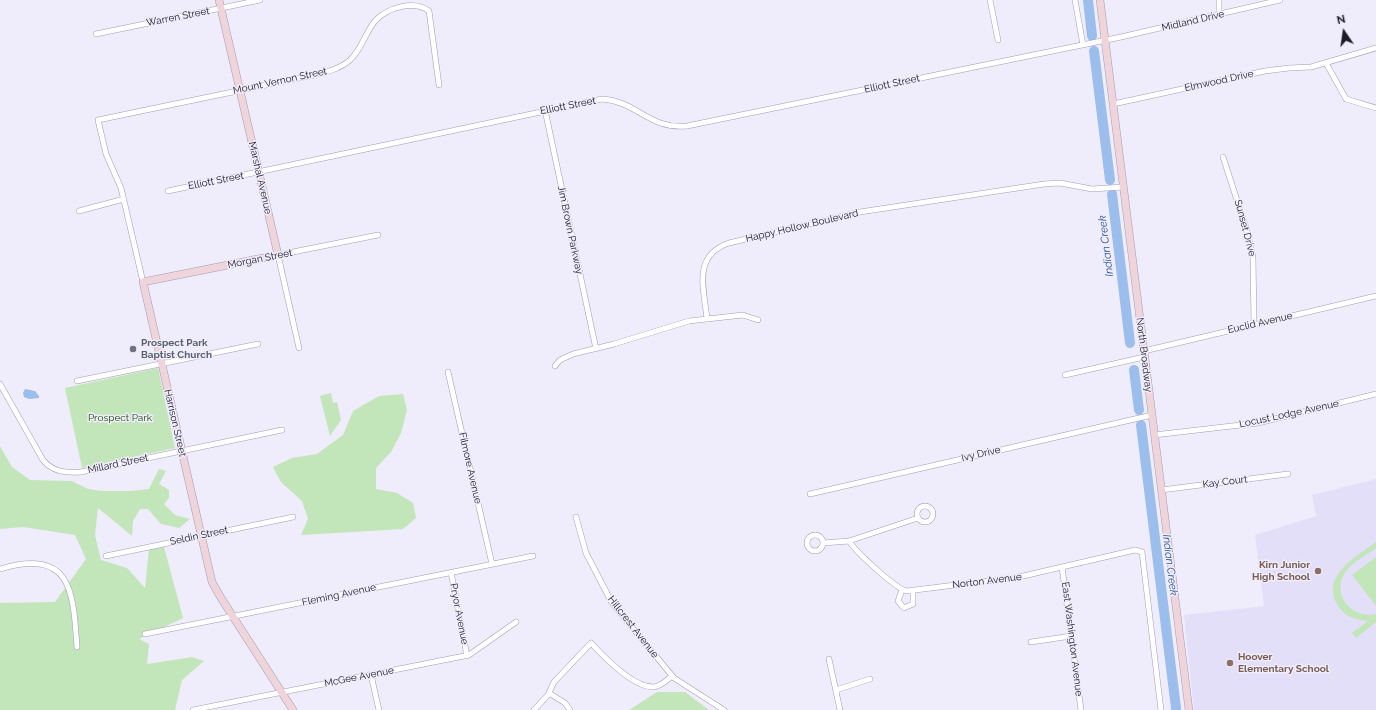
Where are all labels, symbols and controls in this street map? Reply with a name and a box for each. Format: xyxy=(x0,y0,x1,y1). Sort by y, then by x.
street label: Warren Street xyxy=(145,5,211,29)
street label: Midland Drive xyxy=(1161,8,1225,34)
north arrow xyxy=(1324,12,1364,52)
text: N xyxy=(1336,13,1347,27)
street label: Mount Vernon Street xyxy=(232,65,328,97)
street label: Elmwood Drive xyxy=(1183,68,1255,94)
street label: Elliott Street xyxy=(863,72,921,96)
street label: Elliott Street xyxy=(539,95,597,117)
street label: Marshal Avenue xyxy=(246,141,274,215)
street label: Elliott Street xyxy=(187,170,245,192)
street label: Jim Brown Parkway xyxy=(555,185,585,275)
street label: Sunset Drive xyxy=(1232,198,1258,258)
street label: Happy Hollow Boulevard xyxy=(744,207,860,245)
water label: Indian Creek xyxy=(1096,215,1116,277)
street label: Morgan Street xyxy=(227,247,293,271)
street label: Euclid Avenue xyxy=(1226,310,1294,336)
street label: North Broadway xyxy=(1133,317,1155,393)
place label: Prospect Park Baptist Church xyxy=(141,337,212,360)
marker: Prospect Park Baptist Church xyxy=(128,344,138,354)
street label: Harrison Street xyxy=(161,388,189,458)
street label: Locust Lodge Avenue xyxy=(1238,398,1340,430)
park label: Prospect Park xyxy=(88,412,152,424)
street label: Filmore Avenue xyxy=(456,431,484,505)
street label: Ivy Drive xyxy=(960,444,1002,464)
street label: Millard Street xyxy=(87,452,149,476)
street label: Kay Court xyxy=(1202,473,1248,491)
street label: Seldin Street xyxy=(169,524,229,548)
water label: Indian Creek xyxy=(1160,534,1180,596)
place label: Kirn Junior High School xyxy=(1252,559,1310,582)
marker: Kirn Junior High School xyxy=(1313,566,1323,576)
street label: Norton Avenue xyxy=(952,571,1022,591)
street label: Fleming Avenue xyxy=(301,581,377,609)
street label: East Washington Avenue xyxy=(1059,581,1085,697)
street label: Pryor Avenue xyxy=(447,582,471,646)
street label: Hillcrest Avenue xyxy=(605,594,661,660)
place label: Hoover Elementary School xyxy=(1238,651,1329,674)
marker: Hoover Elementary School xyxy=(1225,658,1235,668)
street label: McGee Avenue xyxy=(323,664,395,690)

